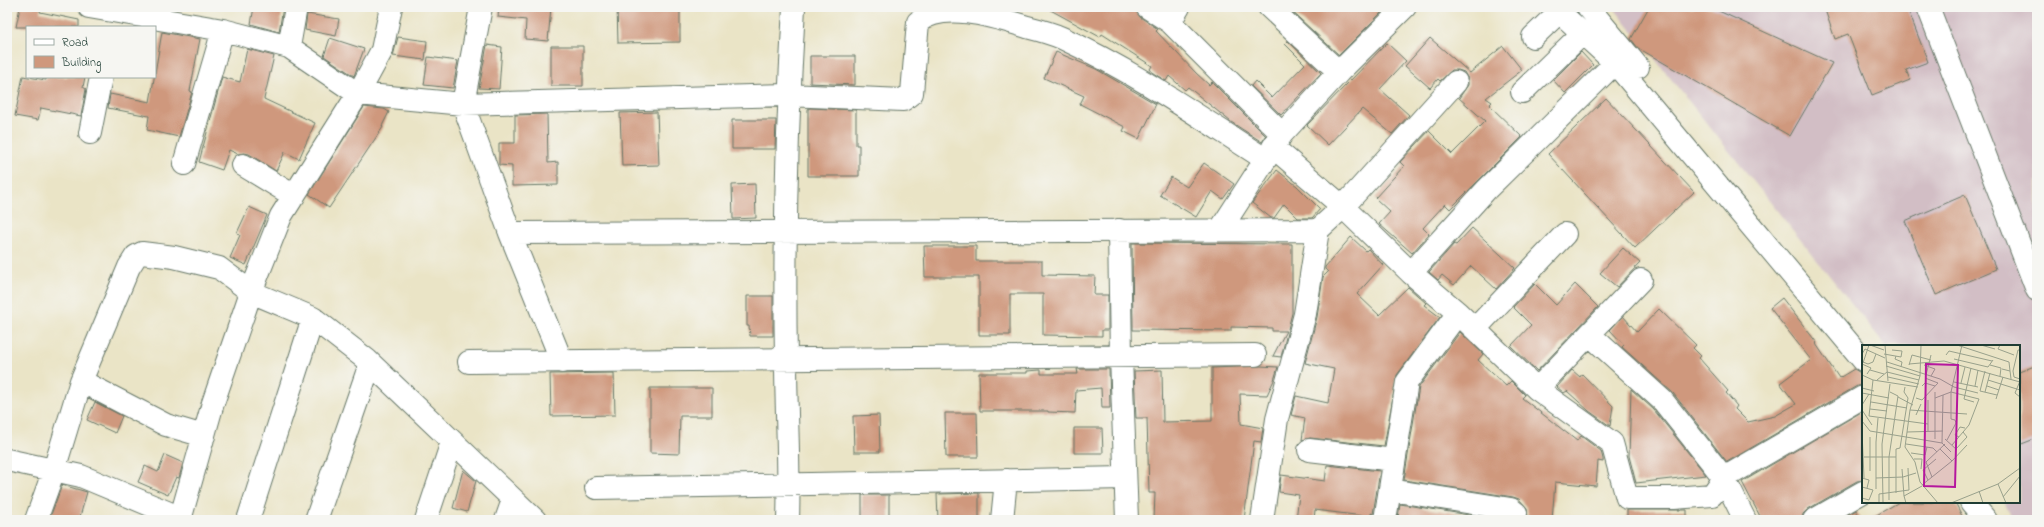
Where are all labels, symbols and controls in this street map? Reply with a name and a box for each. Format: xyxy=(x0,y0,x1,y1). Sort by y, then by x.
legend xyxy=(26,26,156,78)
text: Road xyxy=(62,34,88,52)
text: Building xyxy=(61,54,101,73)
inset map xyxy=(1862,345,2020,503)

